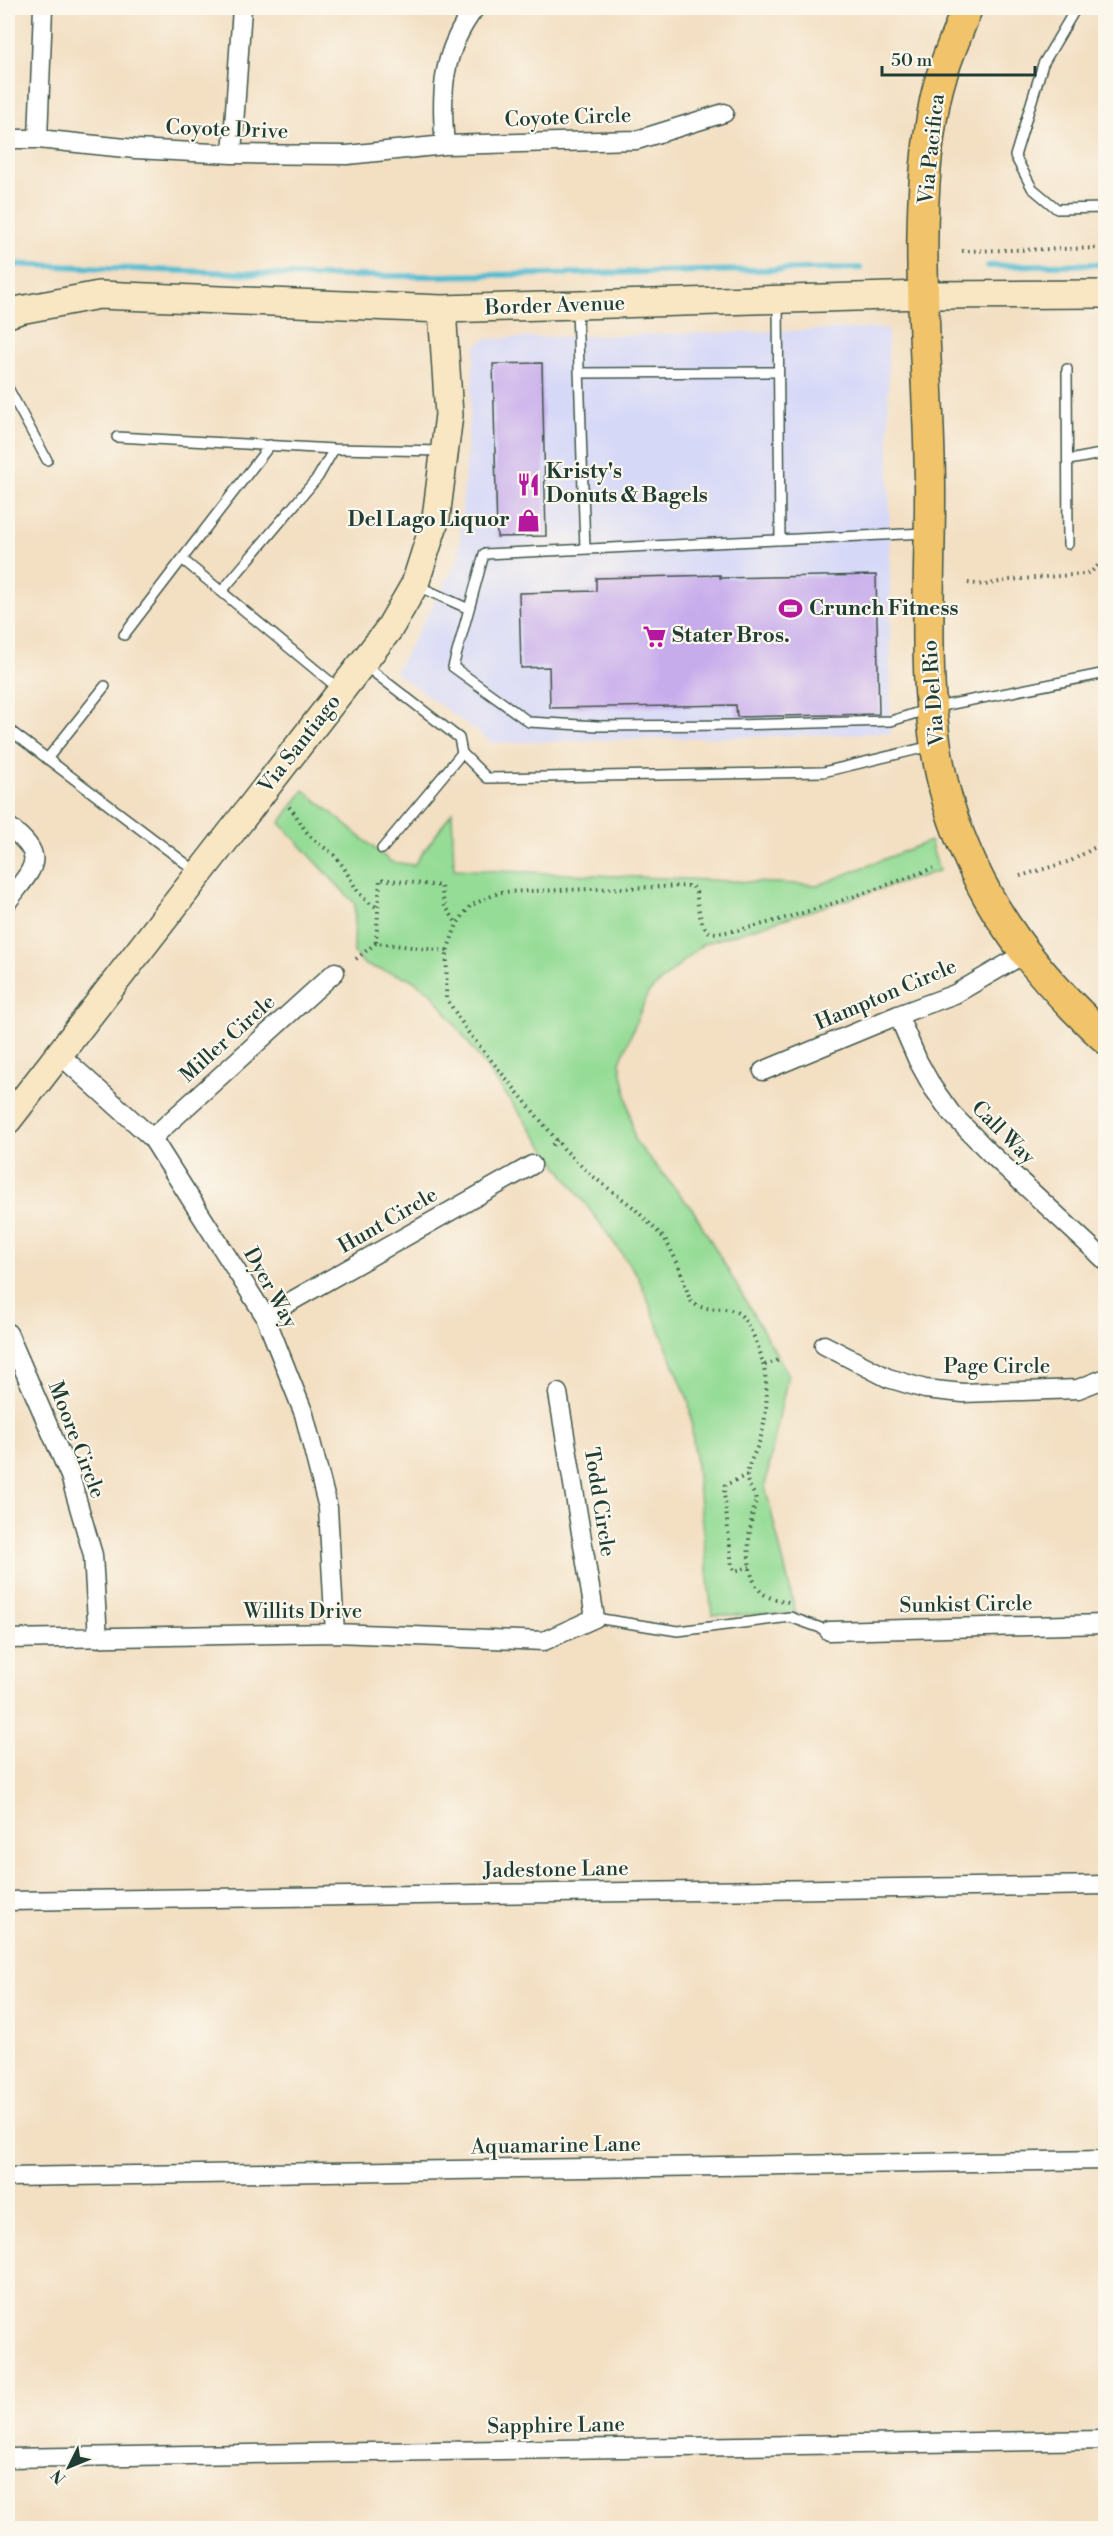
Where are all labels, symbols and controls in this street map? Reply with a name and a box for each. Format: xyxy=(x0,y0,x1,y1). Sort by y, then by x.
scale bar xyxy=(882,39,1035,77)
text: 50 m xyxy=(891,49,933,72)
street label: Via Pacifica xyxy=(913,92,951,207)
street label: Coyote Circle xyxy=(504,103,632,133)
street label: Coyote Drive xyxy=(165,115,289,145)
street label: Border Avenue xyxy=(483,291,626,321)
place label: Kristy's Donuts & Bagels xyxy=(546,459,708,509)
restaurant icon: Kristy's Donuts & Bagels xyxy=(515,471,541,497)
place label: Del Lago Liquor xyxy=(348,507,510,533)
shop icon: Del Lago Liquor xyxy=(515,507,541,533)
sports icon: Crunch Fitness xyxy=(778,596,804,622)
place label: Crunch Fitness xyxy=(809,596,958,622)
supermarket icon: Stater Bros. xyxy=(641,623,667,649)
place label: Stater Bros. xyxy=(672,623,790,649)
street label: Via Del Rio xyxy=(917,639,951,748)
street label: Via Santiago xyxy=(253,689,347,800)
street label: Hampton Circle xyxy=(811,953,961,1037)
street label: Miller Circle xyxy=(175,989,281,1089)
street label: Call Way xyxy=(965,1095,1041,1171)
street label: Hunt Circle xyxy=(334,1182,442,1260)
street label: Dyer Way xyxy=(237,1243,303,1334)
street label: Page Circle xyxy=(944,1354,1050,1380)
street label: Moore Circle xyxy=(42,1378,110,1502)
street label: Todd Circle xyxy=(578,1445,620,1559)
street label: Sunkist Circle xyxy=(899,1591,1033,1619)
street label: Willits Drive xyxy=(243,1599,362,1625)
street label: Jadestone Lane xyxy=(482,1856,629,1884)
street label: Aquamarine Lane xyxy=(470,2132,641,2161)
street label: Sapphire Lane xyxy=(487,2412,625,2440)
north arrow xyxy=(39,2437,99,2497)
text: N xyxy=(47,2465,70,2488)

